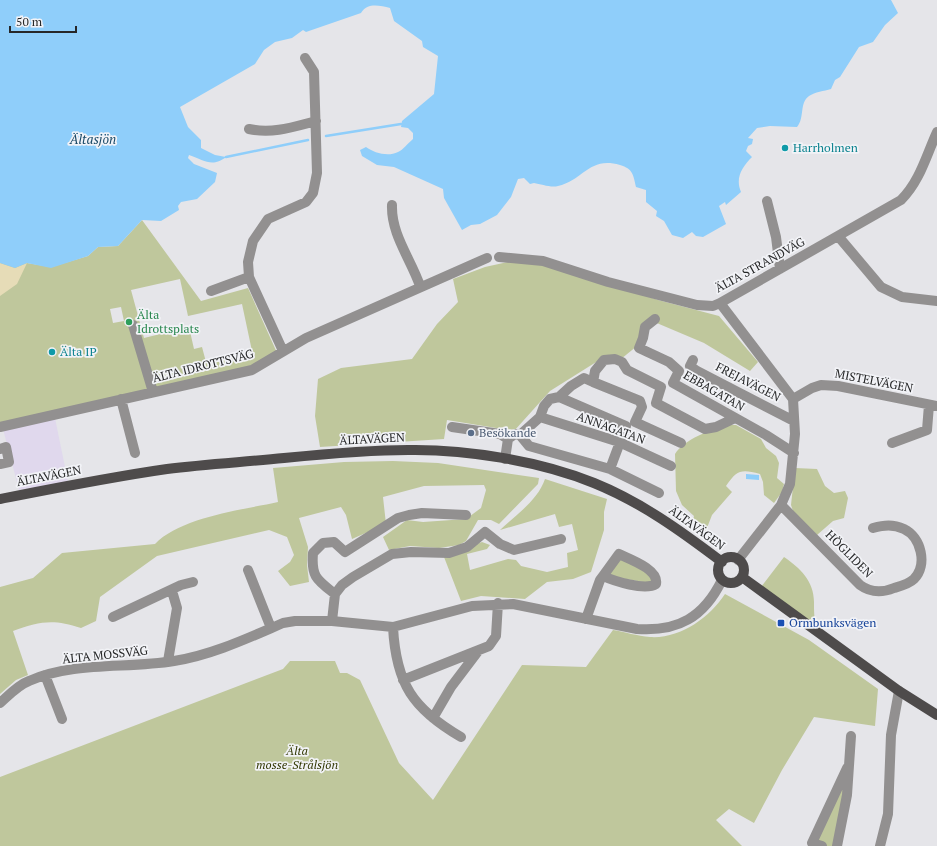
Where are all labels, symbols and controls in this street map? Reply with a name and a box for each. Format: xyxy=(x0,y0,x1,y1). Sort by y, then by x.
scale bar xyxy=(10,8,76,34)
text: 50 m xyxy=(16,14,43,29)
water label: Ältasjön xyxy=(69,130,116,148)
place label: Harrholmen xyxy=(793,140,858,155)
marker: Harrholmen xyxy=(780,143,790,153)
street label: ÄLTA STRANDVÄG xyxy=(712,233,808,295)
place label: Älta Idrottsplats xyxy=(137,307,199,336)
marker: Älta Idrottsplats xyxy=(124,317,134,327)
place label: Älta IP xyxy=(60,344,97,359)
street label: ÄLTA IDROTTSVÄG xyxy=(151,346,256,385)
marker: Älta IP xyxy=(47,347,57,357)
street label: FREJAVÄGEN xyxy=(713,359,783,404)
street label: MISTELVÄGEN xyxy=(834,366,915,395)
street label: EBBAGATAN xyxy=(681,367,748,414)
street label: ANNAGATAN xyxy=(575,408,648,447)
place label: Besökande xyxy=(479,425,536,440)
marker: Besökande xyxy=(466,428,476,438)
street label: ÄLTAVÄGEN xyxy=(339,429,405,448)
street label: ÄLTAVÄGEN xyxy=(15,462,83,489)
street label: ÄLTAVÄGEN xyxy=(666,502,728,553)
street label: HÖGLIDEN xyxy=(823,527,876,581)
place label: Ormbunksvägen xyxy=(789,615,876,630)
marker: Ormbunksvägen xyxy=(776,618,786,628)
street label: ÄLTA MOSSVÄG xyxy=(61,642,149,666)
park label: Älta mosse-Strålsjön xyxy=(256,743,338,772)

